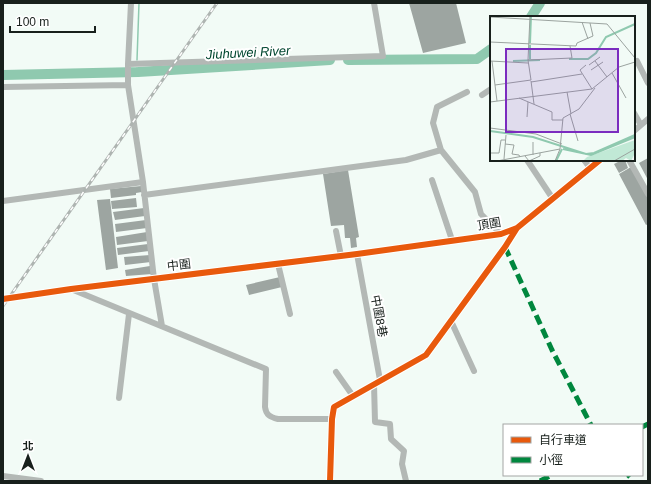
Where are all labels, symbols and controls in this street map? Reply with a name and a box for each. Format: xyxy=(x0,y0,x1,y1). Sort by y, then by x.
scale bar xyxy=(10,8,95,34)
text: 100 m xyxy=(16,15,49,29)
inset map xyxy=(490,16,635,161)
water label: Jiuhuwei River xyxy=(204,43,291,62)
street label: 頂圍 xyxy=(476,215,502,233)
street label: 中圍 xyxy=(166,257,192,273)
street label: 中圍8巷 xyxy=(368,294,390,338)
legend xyxy=(503,424,643,476)
text: 自行車道 xyxy=(539,433,587,447)
north arrow xyxy=(8,436,48,476)
text: 北 xyxy=(23,440,34,452)
text: 小徑 xyxy=(539,453,563,467)

